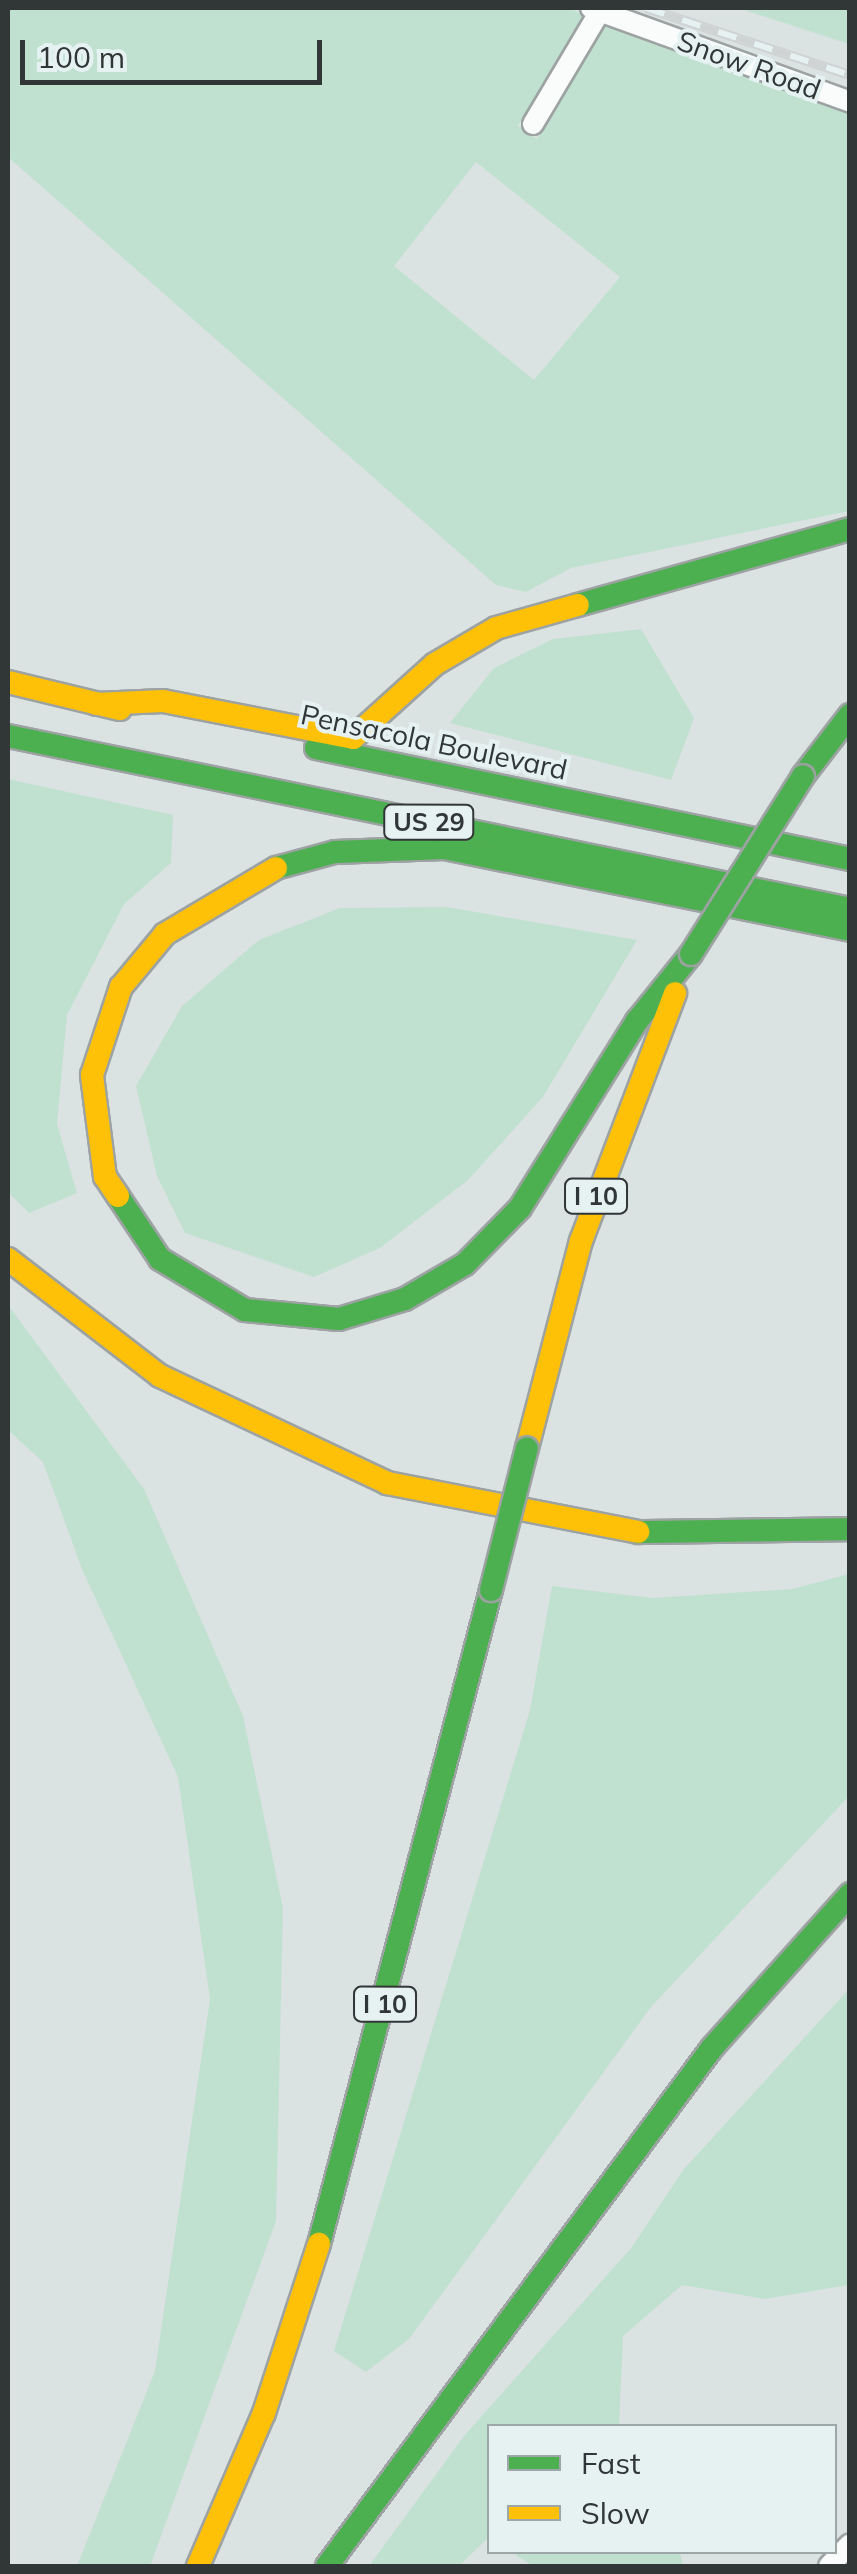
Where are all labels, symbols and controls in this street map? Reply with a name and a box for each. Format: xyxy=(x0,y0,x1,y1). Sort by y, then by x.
scale bar xyxy=(25,20,328,82)
street label: Snow Road xyxy=(673,24,825,106)
text: 100 m xyxy=(37,38,125,76)
street label: Pensacola Boulevard xyxy=(298,697,570,787)
road number: US 29 xyxy=(382,802,476,842)
road number: I 10 xyxy=(564,1176,628,1216)
road number: I 10 xyxy=(352,1984,418,2024)
legend xyxy=(487,2424,837,2554)
text: Fast xyxy=(581,2444,641,2482)
text: Slow xyxy=(581,2494,650,2532)

